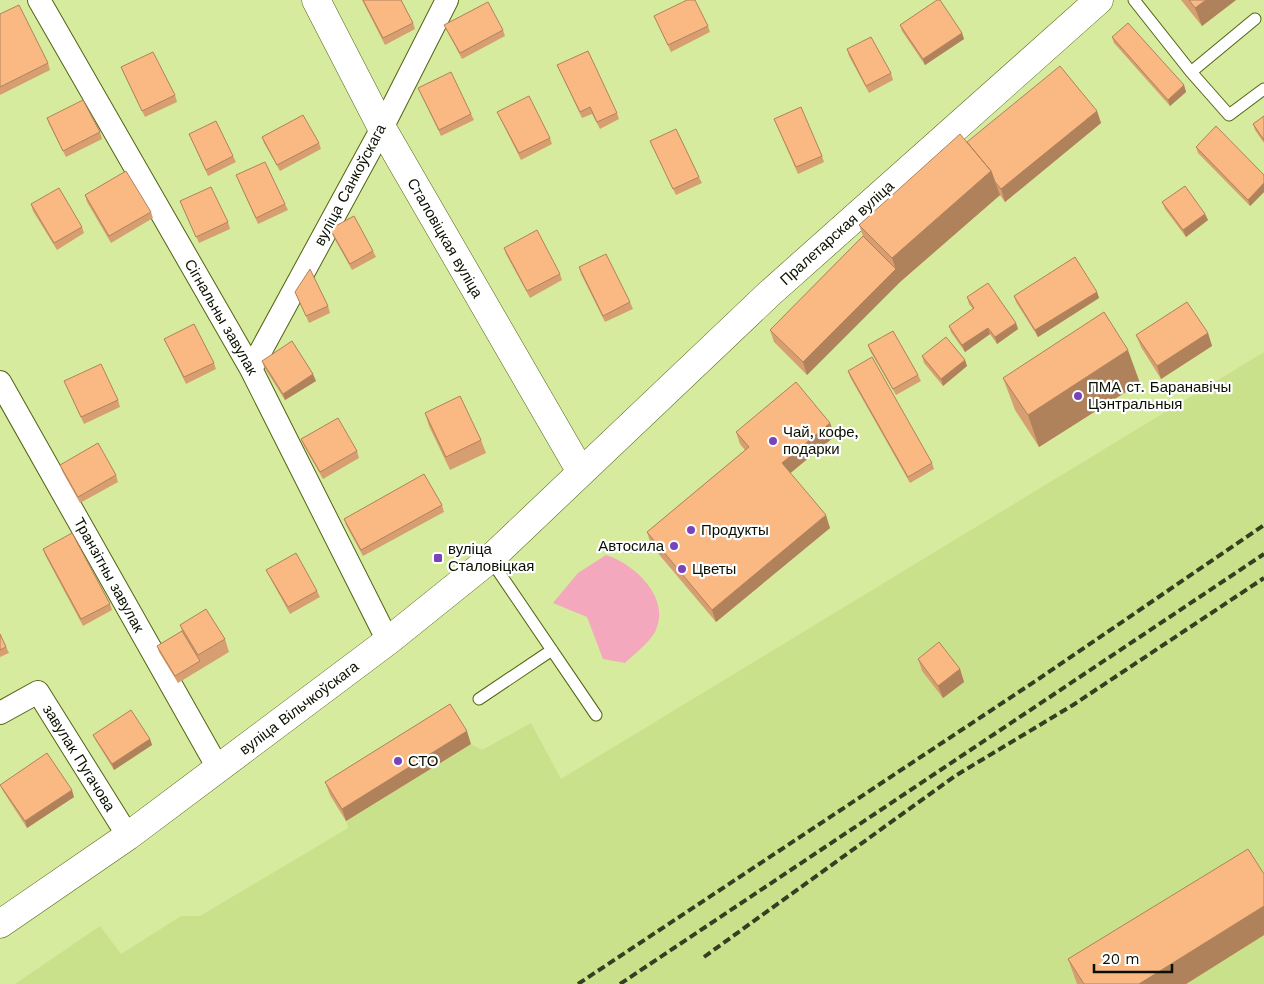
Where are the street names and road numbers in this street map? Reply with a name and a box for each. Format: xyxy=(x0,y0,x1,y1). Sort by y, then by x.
street label: вуліца Санкоўскага xyxy=(310,120,390,249)
street label: Сталовіцкая вуліца xyxy=(403,175,487,302)
street label: Пралетарская вуліца xyxy=(776,177,898,289)
street label: Сігнальны завулак xyxy=(181,256,262,378)
street label: Транзітны завулак xyxy=(70,515,148,636)
street label: вуліца Вільчкоўскага xyxy=(236,657,363,759)
street label: завулак Пугачова xyxy=(39,701,119,815)

